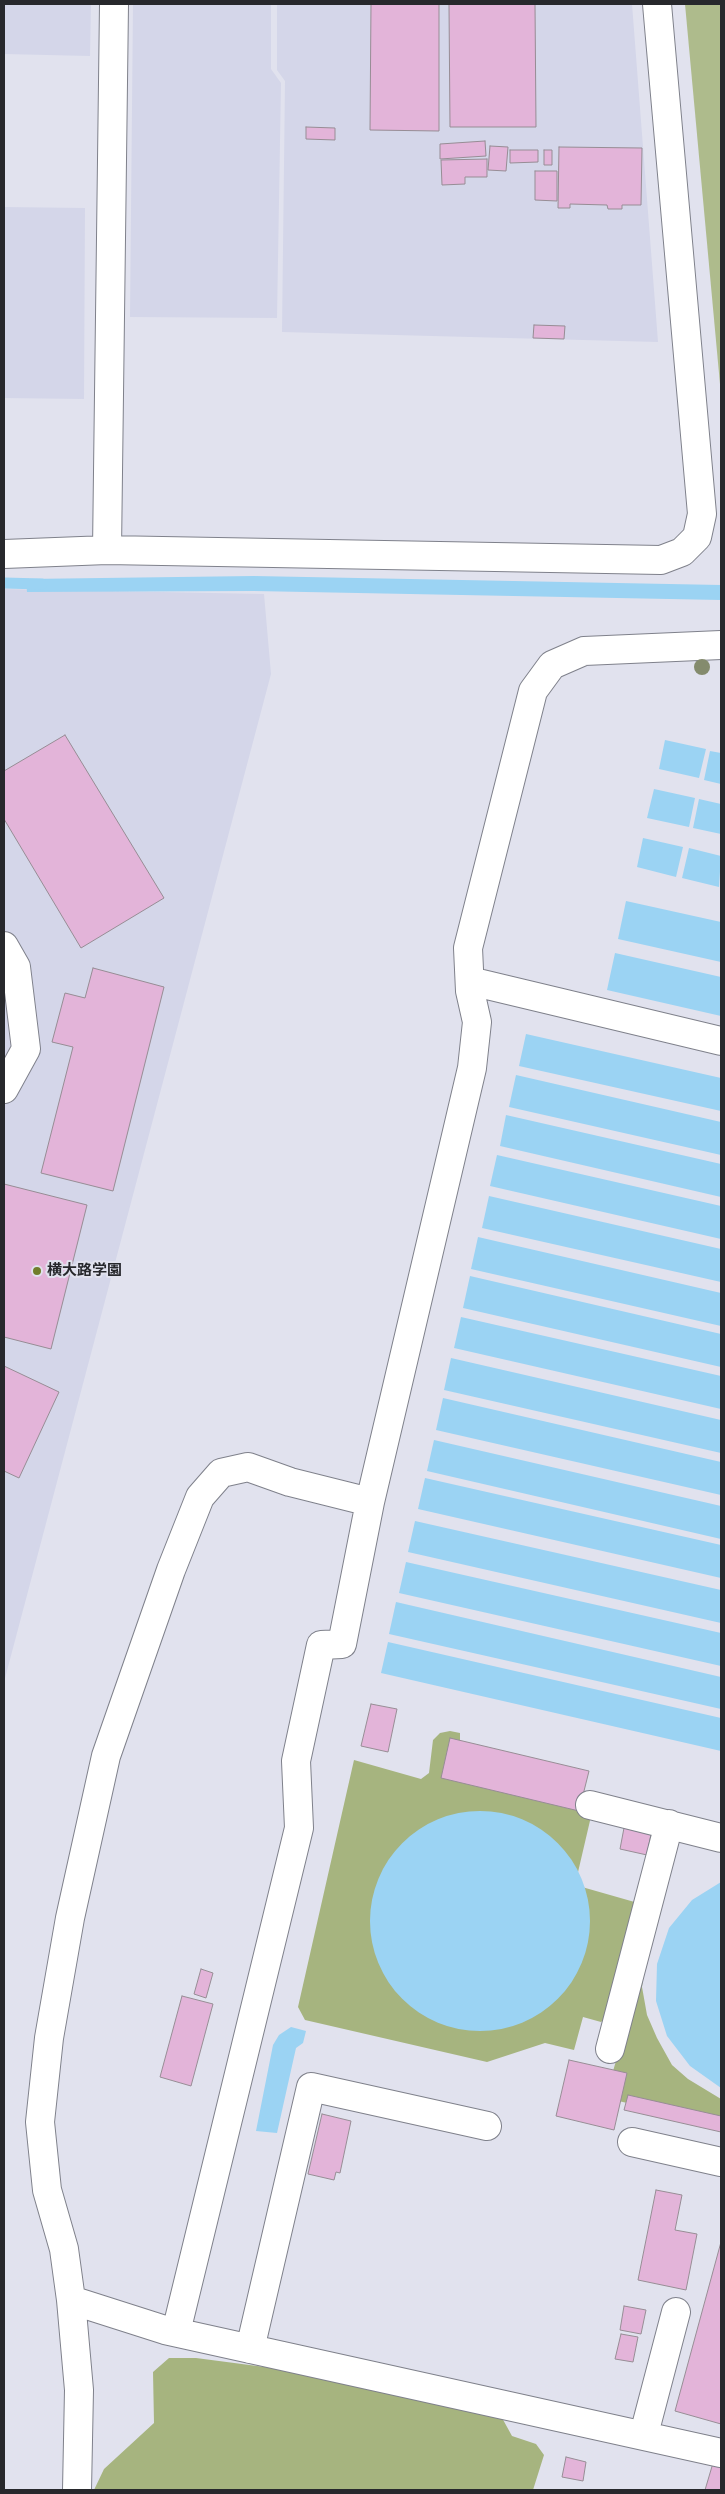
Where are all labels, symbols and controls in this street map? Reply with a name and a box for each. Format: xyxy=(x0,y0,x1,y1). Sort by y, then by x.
place label: 横大路学園 xyxy=(47,1262,122,1280)
marker: 横大路学園 xyxy=(31,1265,43,1277)

